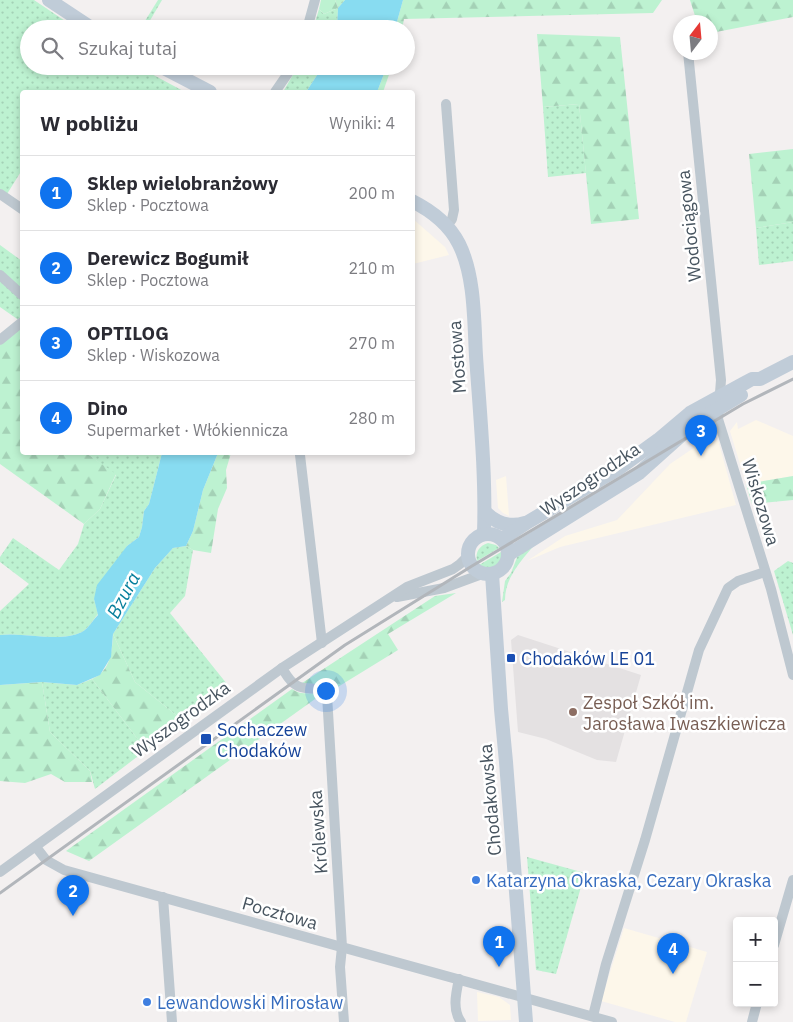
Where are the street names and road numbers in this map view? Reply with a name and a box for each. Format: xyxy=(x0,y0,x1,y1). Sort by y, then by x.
street label: Wodociągowa xyxy=(672,169,706,283)
street label: Mostowa xyxy=(443,319,471,394)
street label: Wyszogrodzka xyxy=(536,437,645,521)
street label: Wiskozowa xyxy=(737,456,785,549)
street label: Wyszogrodzka xyxy=(127,675,235,762)
street label: Chodakowska xyxy=(474,743,506,857)
street label: Królewska xyxy=(304,789,332,875)
street label: Pocztowa xyxy=(240,891,321,935)

